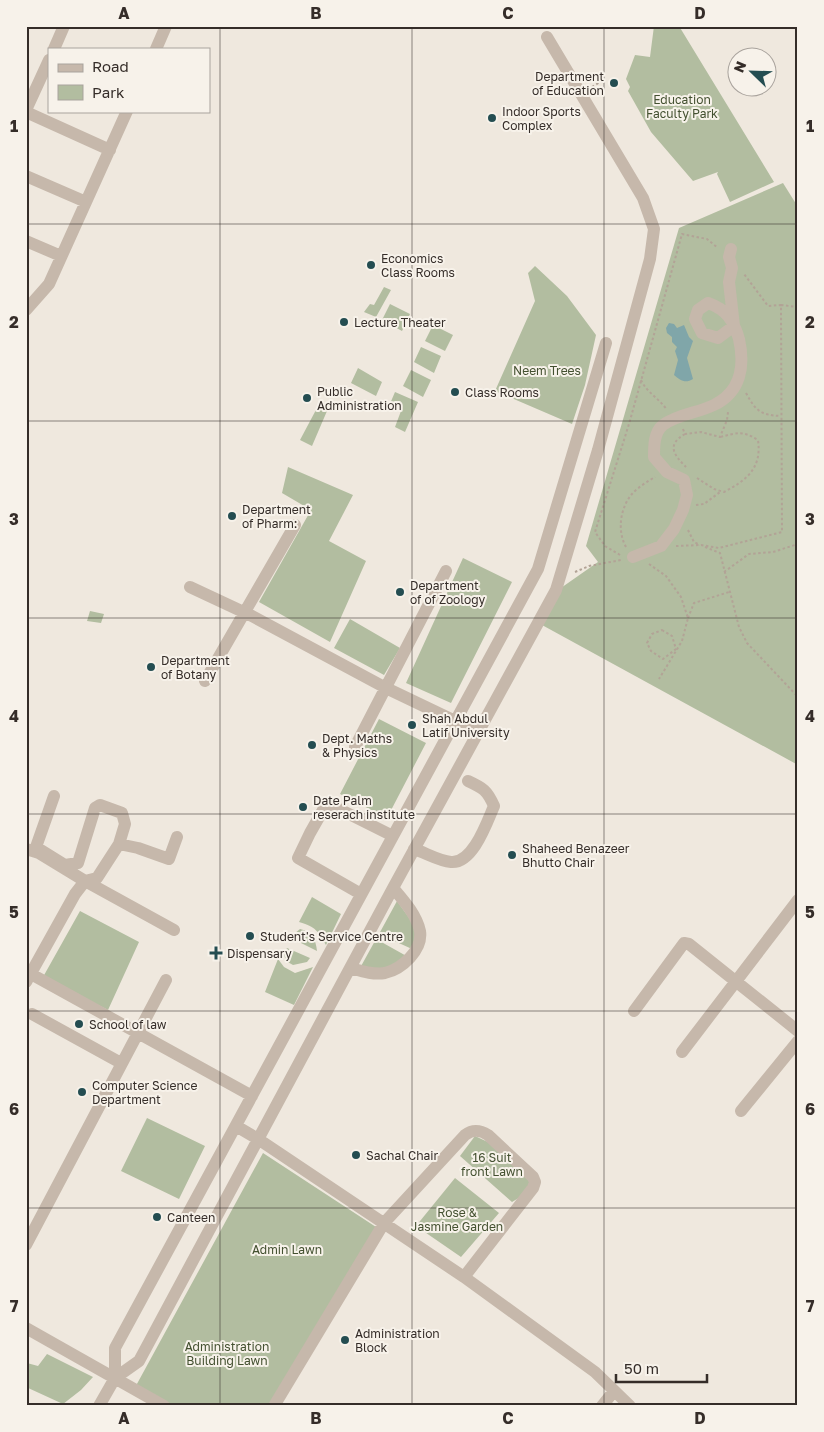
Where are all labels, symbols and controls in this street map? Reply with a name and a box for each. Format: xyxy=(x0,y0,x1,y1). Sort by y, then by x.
text: A xyxy=(118,3,130,23)
text: B xyxy=(310,3,322,23)
text: C xyxy=(502,3,514,23)
text: D xyxy=(694,3,706,23)
legend xyxy=(48,48,210,112)
north arrow xyxy=(726,48,776,98)
text: Road xyxy=(92,57,129,75)
text: N xyxy=(730,59,749,75)
place label: Department of Education xyxy=(532,69,604,98)
marker: Department of Education xyxy=(608,77,620,89)
text: Park xyxy=(92,83,125,101)
park label: Education Faculty Park xyxy=(646,92,718,121)
place label: Indoor Sports Complex xyxy=(502,104,581,133)
marker: Indoor Sports Complex xyxy=(486,112,498,124)
text: 1 xyxy=(10,116,18,136)
text: 1 xyxy=(806,116,814,136)
place label: Economics Class Rooms xyxy=(381,251,455,280)
marker: Economics Class Rooms xyxy=(365,259,377,271)
text: 2 xyxy=(9,312,19,332)
text: 2 xyxy=(805,312,815,332)
place label: Lecture Theater xyxy=(354,315,446,330)
marker: Lecture Theater xyxy=(338,316,350,328)
park label: Neem Trees xyxy=(513,363,581,378)
place label: Public Administration xyxy=(317,384,402,413)
place label: Class Rooms xyxy=(465,385,539,400)
marker: Class Rooms xyxy=(449,386,461,398)
marker: Public Administration xyxy=(301,392,313,404)
place label: Department of Pharm: xyxy=(242,502,311,531)
text: 3 xyxy=(9,509,19,529)
text: 3 xyxy=(805,509,815,529)
marker: Department of Pharm: xyxy=(226,510,238,522)
place label: Department of of Zoology xyxy=(410,578,486,607)
marker: Department of of Zoology xyxy=(394,586,406,598)
place label: Department of Botany xyxy=(161,653,230,682)
marker: Department of Botany xyxy=(145,661,157,673)
text: 4 xyxy=(9,706,19,726)
text: 4 xyxy=(805,706,815,726)
place label: Shah Abdul Latif University xyxy=(422,711,510,740)
marker: Shah Abdul Latif University xyxy=(406,719,418,731)
place label: Dept. Maths & Physics xyxy=(322,731,392,760)
marker: Dept. Maths & Physics xyxy=(306,739,318,751)
place label: Date Palm reserach institute xyxy=(313,793,415,822)
marker: Date Palm reserach institute xyxy=(297,801,309,813)
place label: Shaheed Benazeer Bhutto Chair xyxy=(522,841,630,870)
marker: Shaheed Benazeer Bhutto Chair xyxy=(506,849,518,861)
text: 5 xyxy=(9,902,19,922)
text: 5 xyxy=(805,902,815,922)
place label: Student's Service Centre xyxy=(260,929,403,944)
marker: Student's Service Centre xyxy=(244,930,256,942)
marker: Dispensary xyxy=(209,946,223,960)
place label: Dispensary xyxy=(227,946,292,961)
place label: School of law xyxy=(89,1017,167,1032)
marker: School of law xyxy=(73,1018,85,1030)
place label: Computer Science Department xyxy=(92,1078,197,1107)
marker: Computer Science Department xyxy=(76,1086,88,1098)
text: 6 xyxy=(9,1099,19,1119)
text: 6 xyxy=(805,1099,815,1119)
place label: Sachal Chair xyxy=(366,1148,439,1163)
marker: Sachal Chair xyxy=(350,1149,362,1161)
park label: 16 Suit front Lawn xyxy=(461,1150,523,1179)
park label: Rose & Jasmine Garden xyxy=(411,1205,503,1234)
place label: Canteen xyxy=(167,1210,215,1225)
marker: Canteen xyxy=(151,1211,163,1223)
park label: Admin Lawn xyxy=(252,1242,322,1257)
text: 7 xyxy=(10,1296,19,1316)
text: 7 xyxy=(806,1296,815,1316)
place label: Administration Block xyxy=(355,1326,440,1355)
marker: Administration Block xyxy=(339,1334,351,1346)
park label: Administration Building Lawn xyxy=(185,1339,269,1368)
scale bar xyxy=(616,1352,708,1384)
text: 50 m xyxy=(624,1359,659,1377)
text: A xyxy=(118,1408,130,1428)
text: B xyxy=(310,1408,322,1428)
text: C xyxy=(502,1408,514,1428)
text: D xyxy=(694,1408,706,1428)

